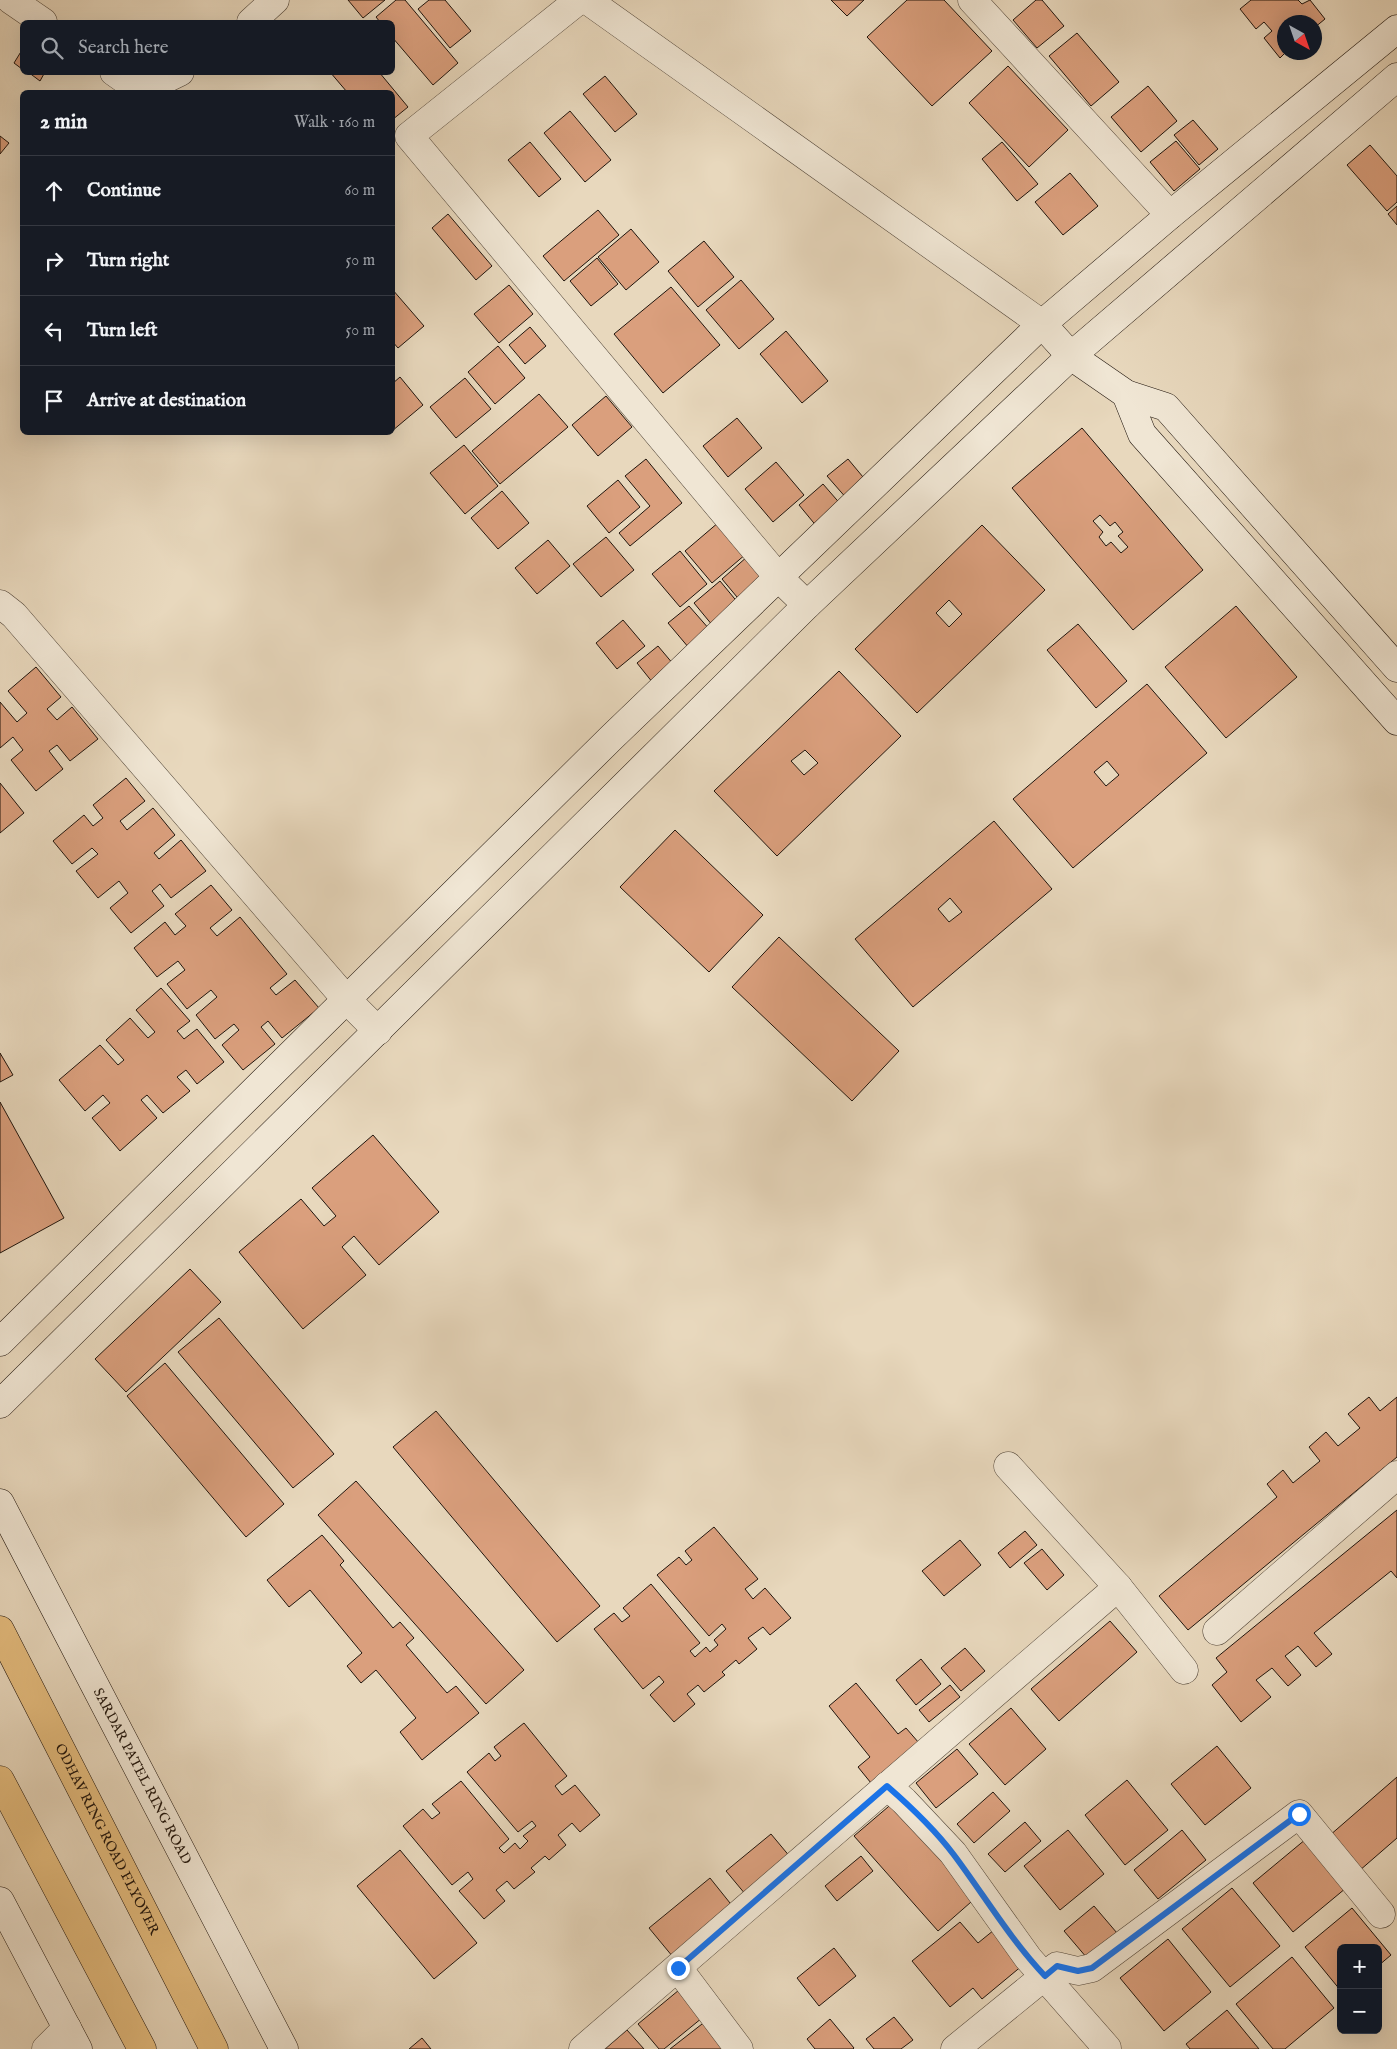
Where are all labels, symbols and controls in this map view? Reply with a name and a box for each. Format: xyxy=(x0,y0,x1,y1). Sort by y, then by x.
north arrow xyxy=(1277,15,1322,60)
search box xyxy=(20,20,395,75)
icon: search xyxy=(38,34,66,62)
text: Search here xyxy=(78,36,169,60)
text: 2 min xyxy=(40,109,87,136)
text: Walk · 160 m xyxy=(294,113,375,133)
icon: ahead xyxy=(40,177,68,205)
text: Continue xyxy=(87,179,161,203)
text: 60 m xyxy=(345,181,375,201)
icon: right xyxy=(40,247,68,275)
text: Turn right xyxy=(87,249,169,273)
text: 50 m xyxy=(346,251,375,271)
icon: left xyxy=(40,317,68,345)
text: Turn left xyxy=(87,319,158,343)
text: 50 m xyxy=(346,321,375,341)
icon: arrive xyxy=(40,387,68,415)
text: Arrive at destination xyxy=(87,389,246,413)
street label: SARDAR PATEL RING ROAD xyxy=(89,1685,195,1867)
street label: ODHAV RING ROAD FLYOVER xyxy=(51,1740,163,1938)
route start xyxy=(1288,1803,1311,1826)
map controls xyxy=(1337,1944,1382,2034)
button: + xyxy=(1337,1944,1382,1989)
route end xyxy=(667,1957,690,1980)
button: − xyxy=(1337,1989,1382,2034)

